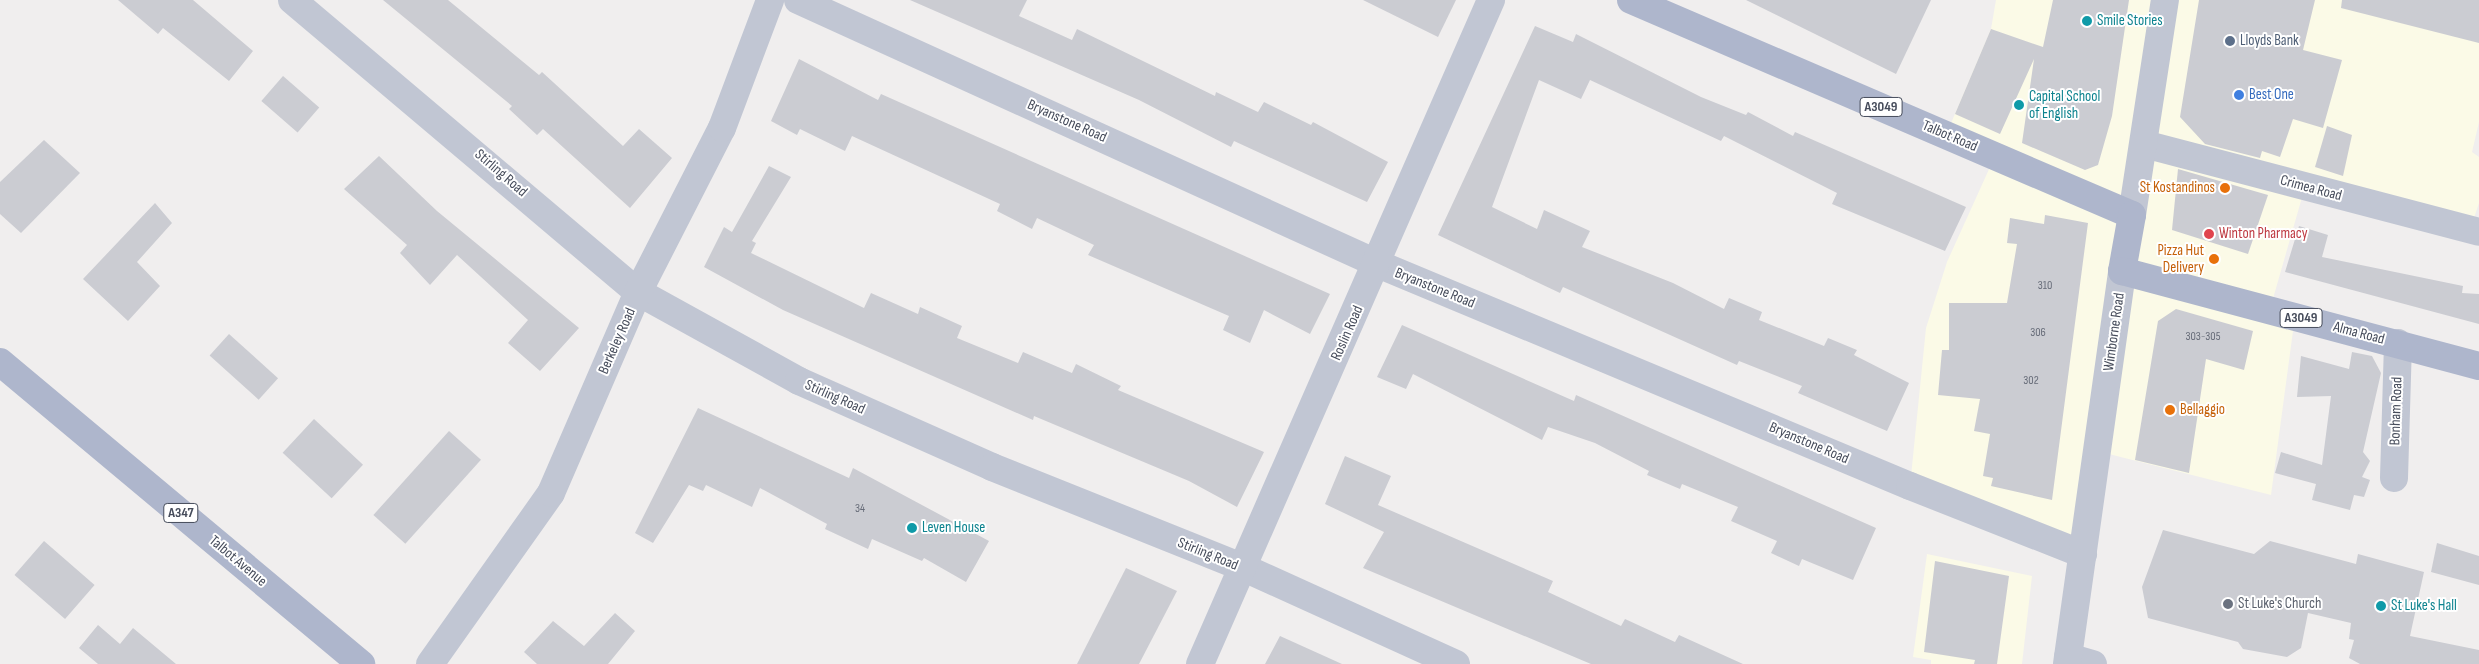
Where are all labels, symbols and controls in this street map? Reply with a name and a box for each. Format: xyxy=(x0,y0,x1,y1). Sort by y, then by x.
place label: Smile Stories xyxy=(2097,12,2163,30)
marker: Smile Stories xyxy=(2081,15,2093,27)
place label: Lloyds Bank xyxy=(2240,32,2299,50)
marker: Lloyds Bank xyxy=(2224,35,2236,47)
place label: Best One xyxy=(2249,86,2294,104)
place label: Capital School of English xyxy=(2029,87,2100,122)
marker: Best One xyxy=(2233,89,2245,101)
road number: A3049 xyxy=(1858,95,1904,118)
street label: Bryanstone Road xyxy=(1025,96,1109,146)
marker: Capital School of English xyxy=(2013,99,2025,111)
street label: Talbot Road xyxy=(1920,116,1980,156)
street label: Stirling Road xyxy=(471,145,531,201)
street label: Crimea Road xyxy=(2278,171,2344,205)
place label: St Kostandinos xyxy=(2140,179,2215,197)
marker: St Kostandinos xyxy=(2219,182,2231,194)
place label: Winton Pharmacy xyxy=(2219,225,2307,243)
marker: Winton Pharmacy xyxy=(2203,228,2215,240)
place label: Pizza Hut Delivery xyxy=(2157,241,2204,276)
marker: Pizza Hut Delivery xyxy=(2208,253,2220,265)
street label: Bryanstone Road xyxy=(1392,264,1478,312)
house number: 310 xyxy=(2038,279,2052,293)
street label: Wimborne Road xyxy=(2100,292,2128,372)
street label: Roslin Road xyxy=(1327,303,1367,363)
street label: Berkeley Road xyxy=(594,305,640,377)
road number: A3049 xyxy=(2278,306,2324,330)
street label: Alma Road xyxy=(2331,318,2387,348)
house number: 306 xyxy=(2030,326,2046,340)
house number: 303-305 xyxy=(2185,330,2221,344)
house number: 302 xyxy=(2023,374,2039,388)
street label: Stirling Road xyxy=(802,376,868,418)
street label: Bonham Road xyxy=(2386,376,2406,446)
place label: Bellaggio xyxy=(2180,401,2225,419)
marker: Bellaggio xyxy=(2164,404,2176,416)
street label: Bryanstone Road xyxy=(1766,418,1852,468)
road number: A347 xyxy=(162,502,200,524)
house number: 34 xyxy=(855,502,865,516)
place label: Leven House xyxy=(922,519,985,537)
marker: Leven House xyxy=(906,522,918,534)
street label: Talbot Avenue xyxy=(205,532,271,590)
street label: Stirling Road xyxy=(1175,534,1241,574)
place label: St Luke's Church xyxy=(2238,595,2321,613)
place label: St Luke's Hall xyxy=(2391,597,2457,615)
marker: St Luke's Church xyxy=(2222,598,2234,610)
marker: St Luke's Hall xyxy=(2375,600,2387,612)

